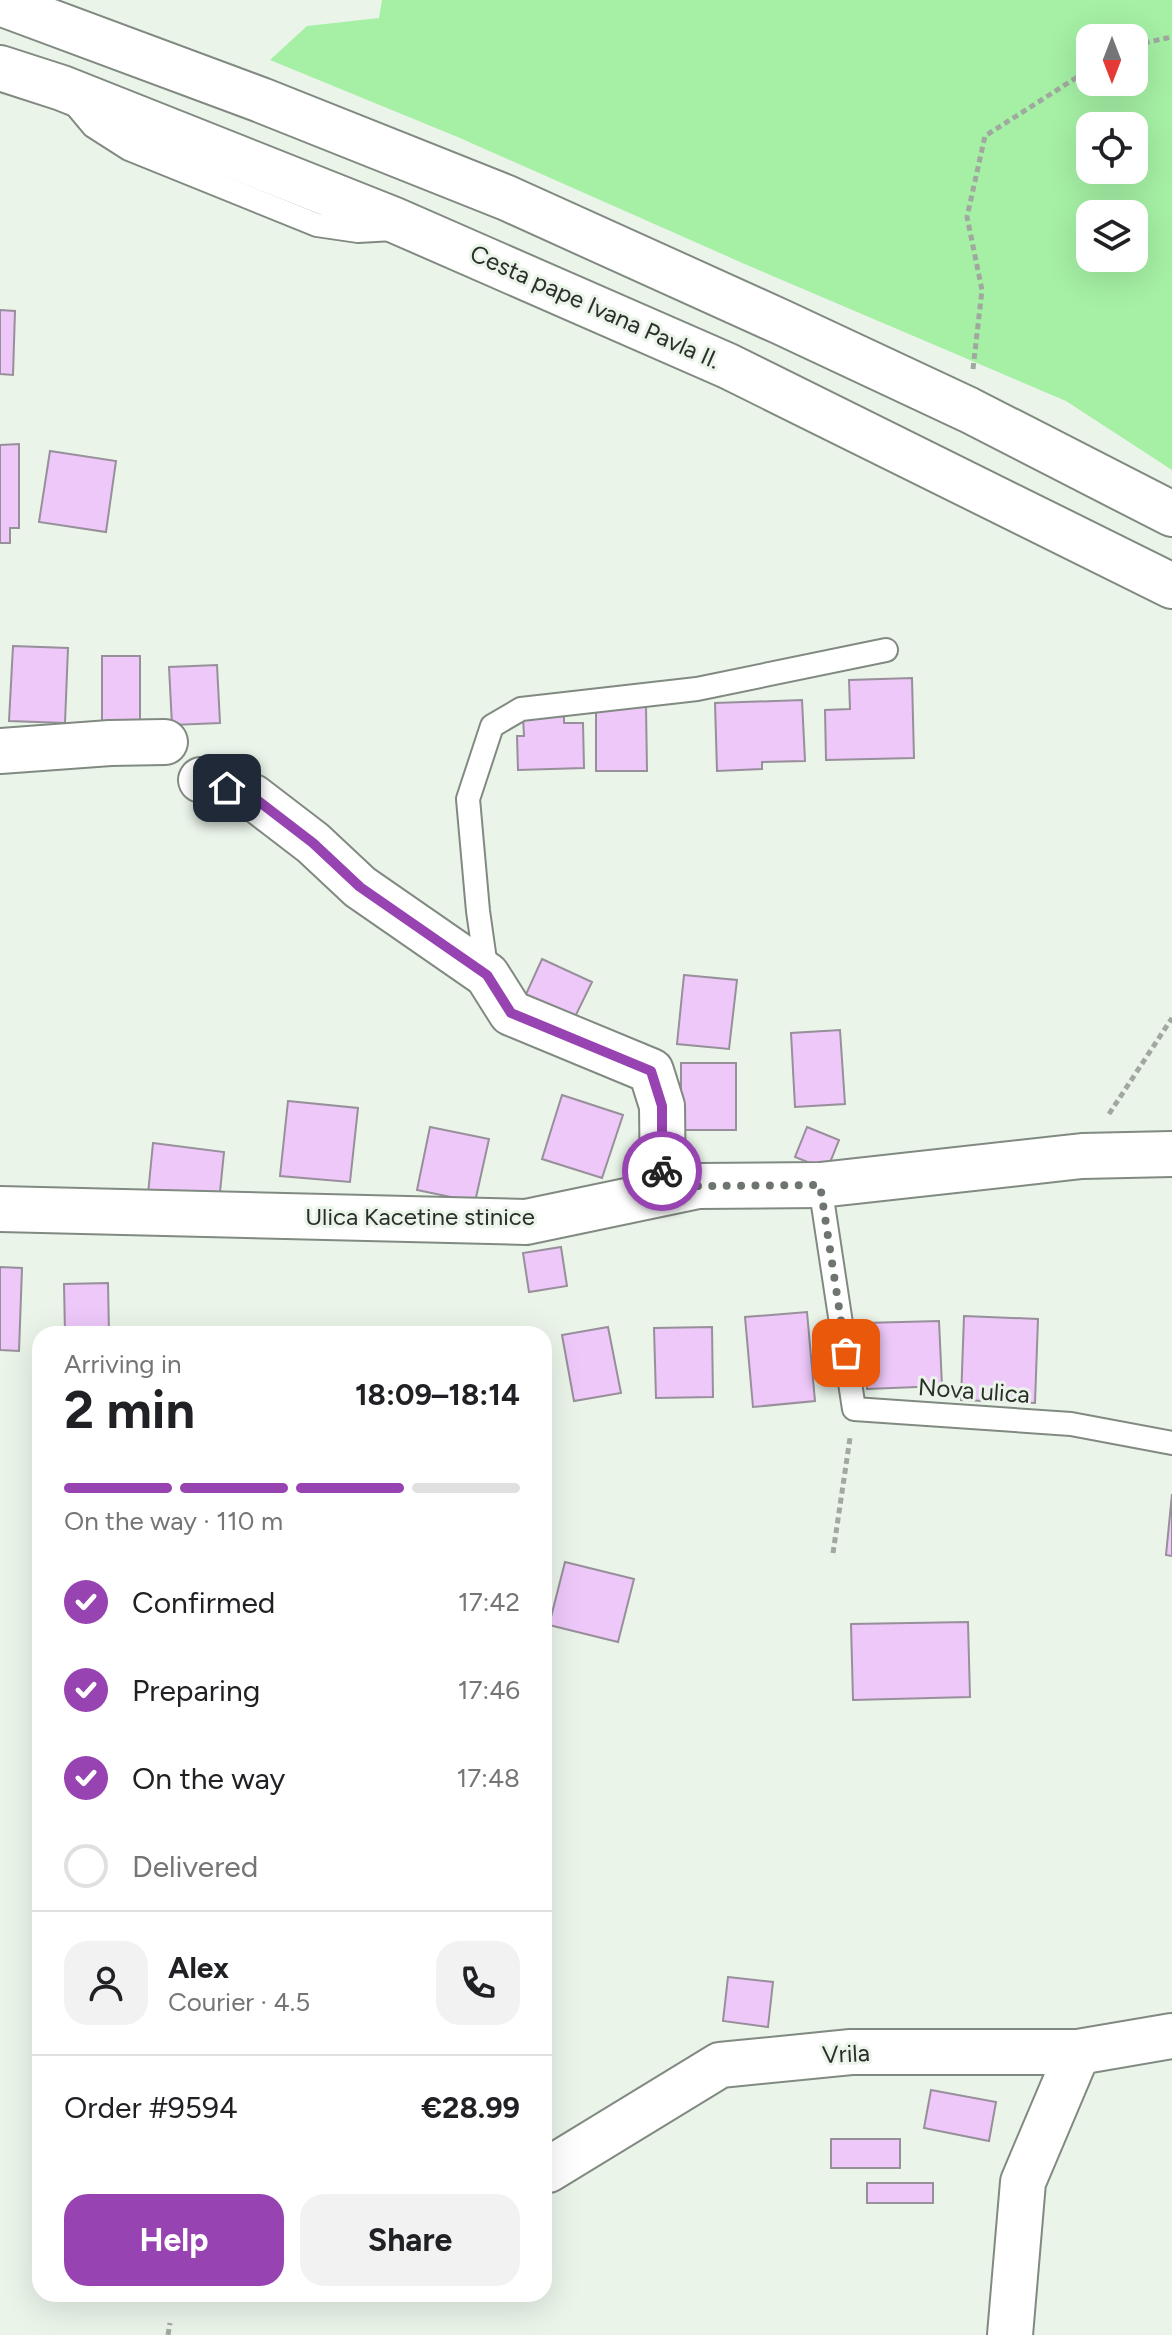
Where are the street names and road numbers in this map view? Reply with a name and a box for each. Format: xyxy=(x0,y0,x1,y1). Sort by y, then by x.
street label: Cesta pape Ivana Pavla II. xyxy=(466,238,725,375)
street label: Ulica Kacetine stinice xyxy=(305,1202,535,1231)
street label: Nova ulica xyxy=(917,1372,1031,1409)
street label: Vrila xyxy=(821,2038,871,2069)

